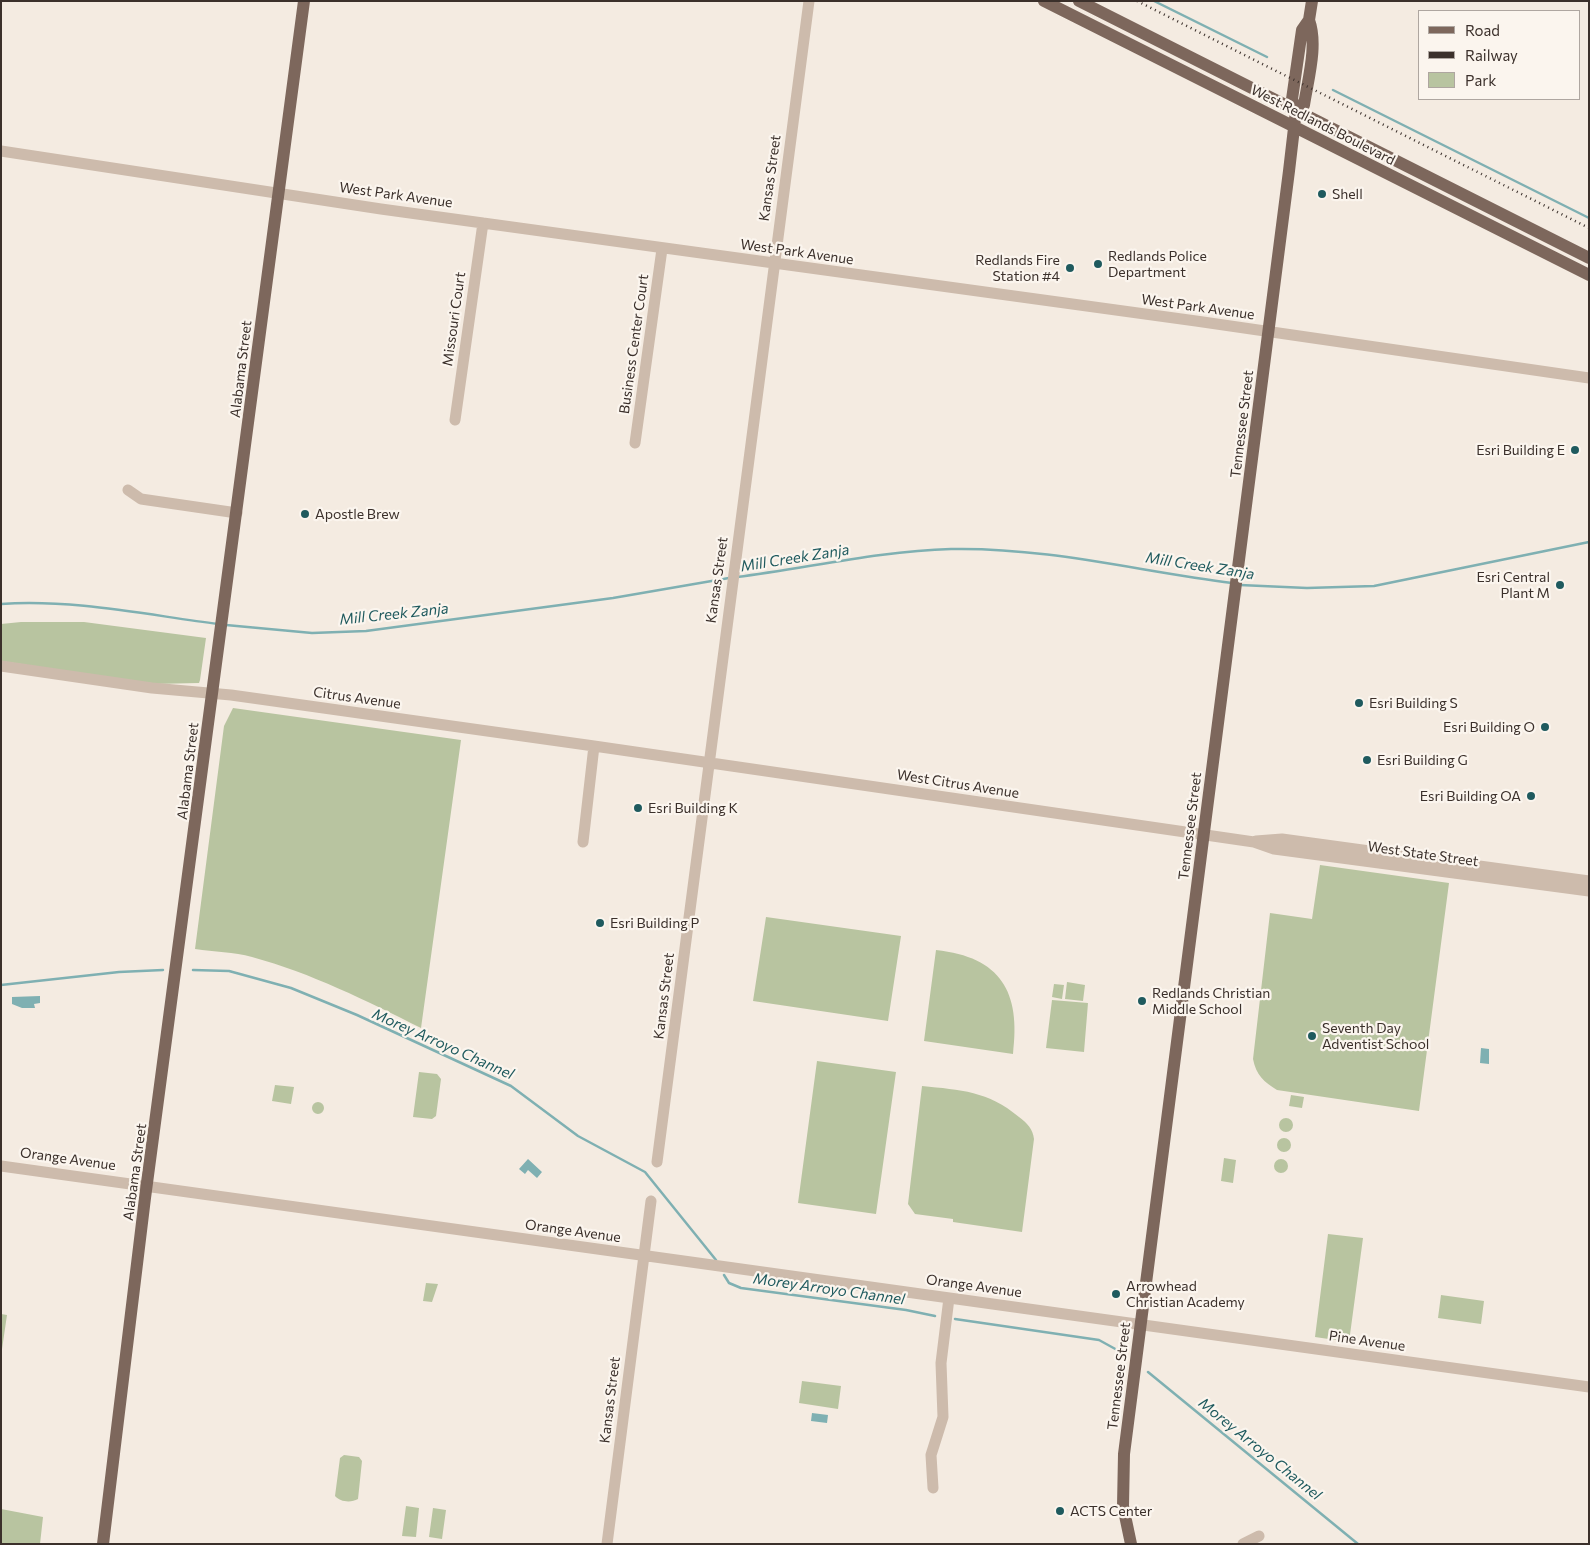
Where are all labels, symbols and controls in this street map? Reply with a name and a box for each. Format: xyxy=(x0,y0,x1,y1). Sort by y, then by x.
legend xyxy=(1418,10,1580,100)
text: Road xyxy=(1465,21,1500,39)
text: Railway xyxy=(1465,46,1518,64)
text: Park xyxy=(1465,71,1496,89)
street label: West Redlands Boulevard xyxy=(1248,81,1398,169)
street label: Kansas Street xyxy=(756,134,784,222)
street label: West Park Avenue xyxy=(338,179,454,211)
place label: Shell xyxy=(1332,186,1363,202)
marker: Shell xyxy=(1316,188,1328,200)
street label: West Park Avenue xyxy=(739,236,855,268)
place label: Redlands Police Department xyxy=(1108,248,1207,280)
place label: Redlands Fire Station #4 xyxy=(975,252,1060,284)
marker: Redlands Police Department xyxy=(1092,258,1104,270)
marker: Redlands Fire Station #4 xyxy=(1064,262,1076,274)
street label: Missouri Court xyxy=(439,271,469,367)
street label: Business Center Court xyxy=(616,273,652,415)
street label: West Park Avenue xyxy=(1140,291,1256,323)
street label: Alabama Street xyxy=(227,319,255,419)
street label: Tennessee Street xyxy=(1227,369,1257,479)
place label: Esri Building E xyxy=(1476,442,1565,458)
marker: Esri Building E xyxy=(1569,444,1581,456)
place label: Apostle Brew xyxy=(315,506,400,522)
marker: Apostle Brew xyxy=(299,508,311,520)
street label: Kansas Street xyxy=(703,536,731,624)
water label: Mill Creek Zanja xyxy=(739,541,851,575)
water label: Mill Creek Zanja xyxy=(1144,549,1256,583)
place label: Esri Central Plant M xyxy=(1476,569,1550,602)
marker: Esri Central Plant M xyxy=(1554,579,1566,591)
water label: Mill Creek Zanja xyxy=(338,599,450,629)
street label: Citrus Avenue xyxy=(312,684,402,712)
place label: Esri Building S xyxy=(1369,695,1458,711)
marker: Esri Building S xyxy=(1353,697,1365,709)
place label: Esri Building O xyxy=(1443,719,1535,735)
street label: Alabama Street xyxy=(174,721,202,821)
marker: Esri Building O xyxy=(1539,721,1551,733)
place label: Esri Building G xyxy=(1377,752,1468,768)
marker: Esri Building G xyxy=(1361,754,1373,766)
street label: West Citrus Avenue xyxy=(896,766,1020,802)
street label: Tennessee Street xyxy=(1175,771,1205,881)
place label: Esri Building OA xyxy=(1420,788,1521,804)
marker: Esri Building OA xyxy=(1525,790,1537,802)
place label: Esri Building K xyxy=(648,800,738,816)
marker: Esri Building K xyxy=(632,802,644,814)
street label: West State Street xyxy=(1366,838,1480,870)
place label: Esri Building P xyxy=(610,915,699,931)
marker: Esri Building P xyxy=(594,917,606,929)
street label: Kansas Street xyxy=(650,952,678,1040)
place label: Redlands Christian Middle School xyxy=(1152,985,1270,1018)
marker: Redlands Christian Middle School xyxy=(1136,995,1148,1007)
water label: Morey Arroyo Channel xyxy=(369,1005,517,1083)
place label: Seventh Day Adventist School xyxy=(1322,1020,1429,1052)
marker: Seventh Day Adventist School xyxy=(1306,1030,1318,1042)
street label: Alabama Street xyxy=(120,1122,150,1222)
street label: Orange Avenue xyxy=(19,1144,117,1174)
street label: Orange Avenue xyxy=(524,1216,622,1246)
water label: Morey Arroyo Channel xyxy=(752,1269,906,1309)
street label: Orange Avenue xyxy=(925,1271,1023,1301)
place label: Arrowhead Christian Academy xyxy=(1126,1278,1245,1310)
marker: Arrowhead Christian Academy xyxy=(1110,1288,1122,1300)
street label: Tennessee Street xyxy=(1104,1321,1134,1431)
street label: Pine Avenue xyxy=(1328,1327,1406,1355)
street label: Kansas Street xyxy=(596,1356,624,1444)
water label: Morey Arroyo Channel xyxy=(1195,1394,1325,1504)
place label: ACTS Center xyxy=(1070,1503,1152,1519)
marker: ACTS Center xyxy=(1054,1505,1066,1517)

